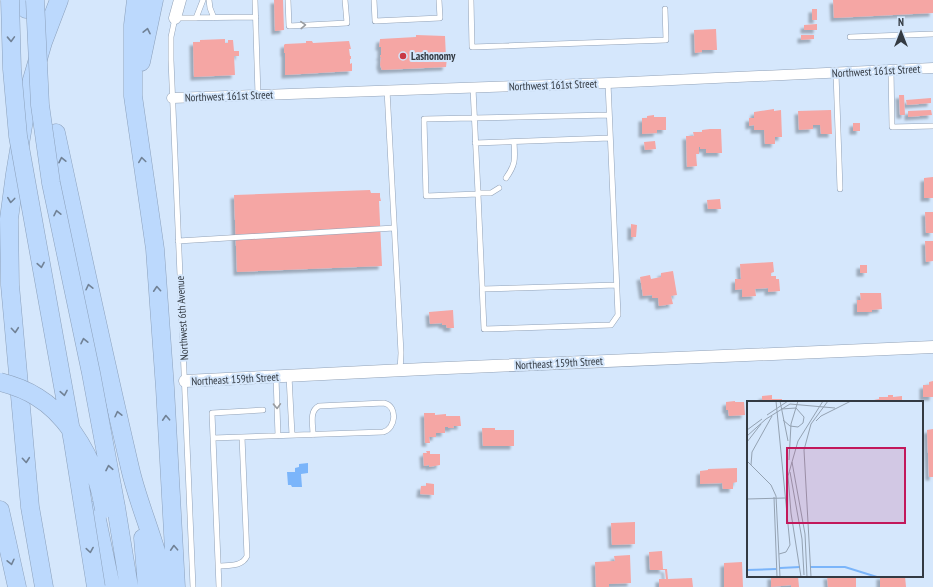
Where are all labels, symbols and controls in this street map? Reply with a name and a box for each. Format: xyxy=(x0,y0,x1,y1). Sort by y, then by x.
north arrow xyxy=(881,12,921,52)
text: N xyxy=(898,15,904,29)
one-way arrow xyxy=(300,21,306,29)
one-way arrow xyxy=(143,28,151,34)
one-way arrow xyxy=(7,36,15,42)
place label: Lashonomy xyxy=(411,49,456,63)
marker: Lashonomy xyxy=(398,51,408,61)
street label: Northwest 161st Street xyxy=(831,62,921,80)
street label: Northwest 161st Street xyxy=(509,76,597,94)
street label: Northwest 161st Street xyxy=(185,87,273,105)
one-way arrow xyxy=(138,156,147,163)
one-way arrow xyxy=(58,157,66,164)
one-way arrow xyxy=(7,197,16,204)
one-way arrow xyxy=(53,210,62,217)
one-way arrow xyxy=(37,261,45,268)
street label: Northwest 6th Avenue xyxy=(173,275,191,361)
one-way arrow xyxy=(85,284,93,291)
one-way arrow xyxy=(153,286,162,292)
one-way arrow xyxy=(10,327,19,333)
one-way arrow xyxy=(80,338,88,344)
street label: Northeast 159th Street xyxy=(515,354,603,372)
street label: Northeast 159th Street xyxy=(191,370,279,388)
one-way arrow xyxy=(60,389,68,396)
inset map xyxy=(747,401,923,577)
one-way arrow xyxy=(273,403,281,409)
one-way arrow xyxy=(114,411,122,417)
one-way arrow xyxy=(162,415,171,421)
one-way arrow xyxy=(21,457,30,463)
one-way arrow xyxy=(105,465,114,471)
one-way arrow xyxy=(169,545,178,551)
one-way arrow xyxy=(85,547,94,553)
one-way arrow xyxy=(6,558,15,565)

